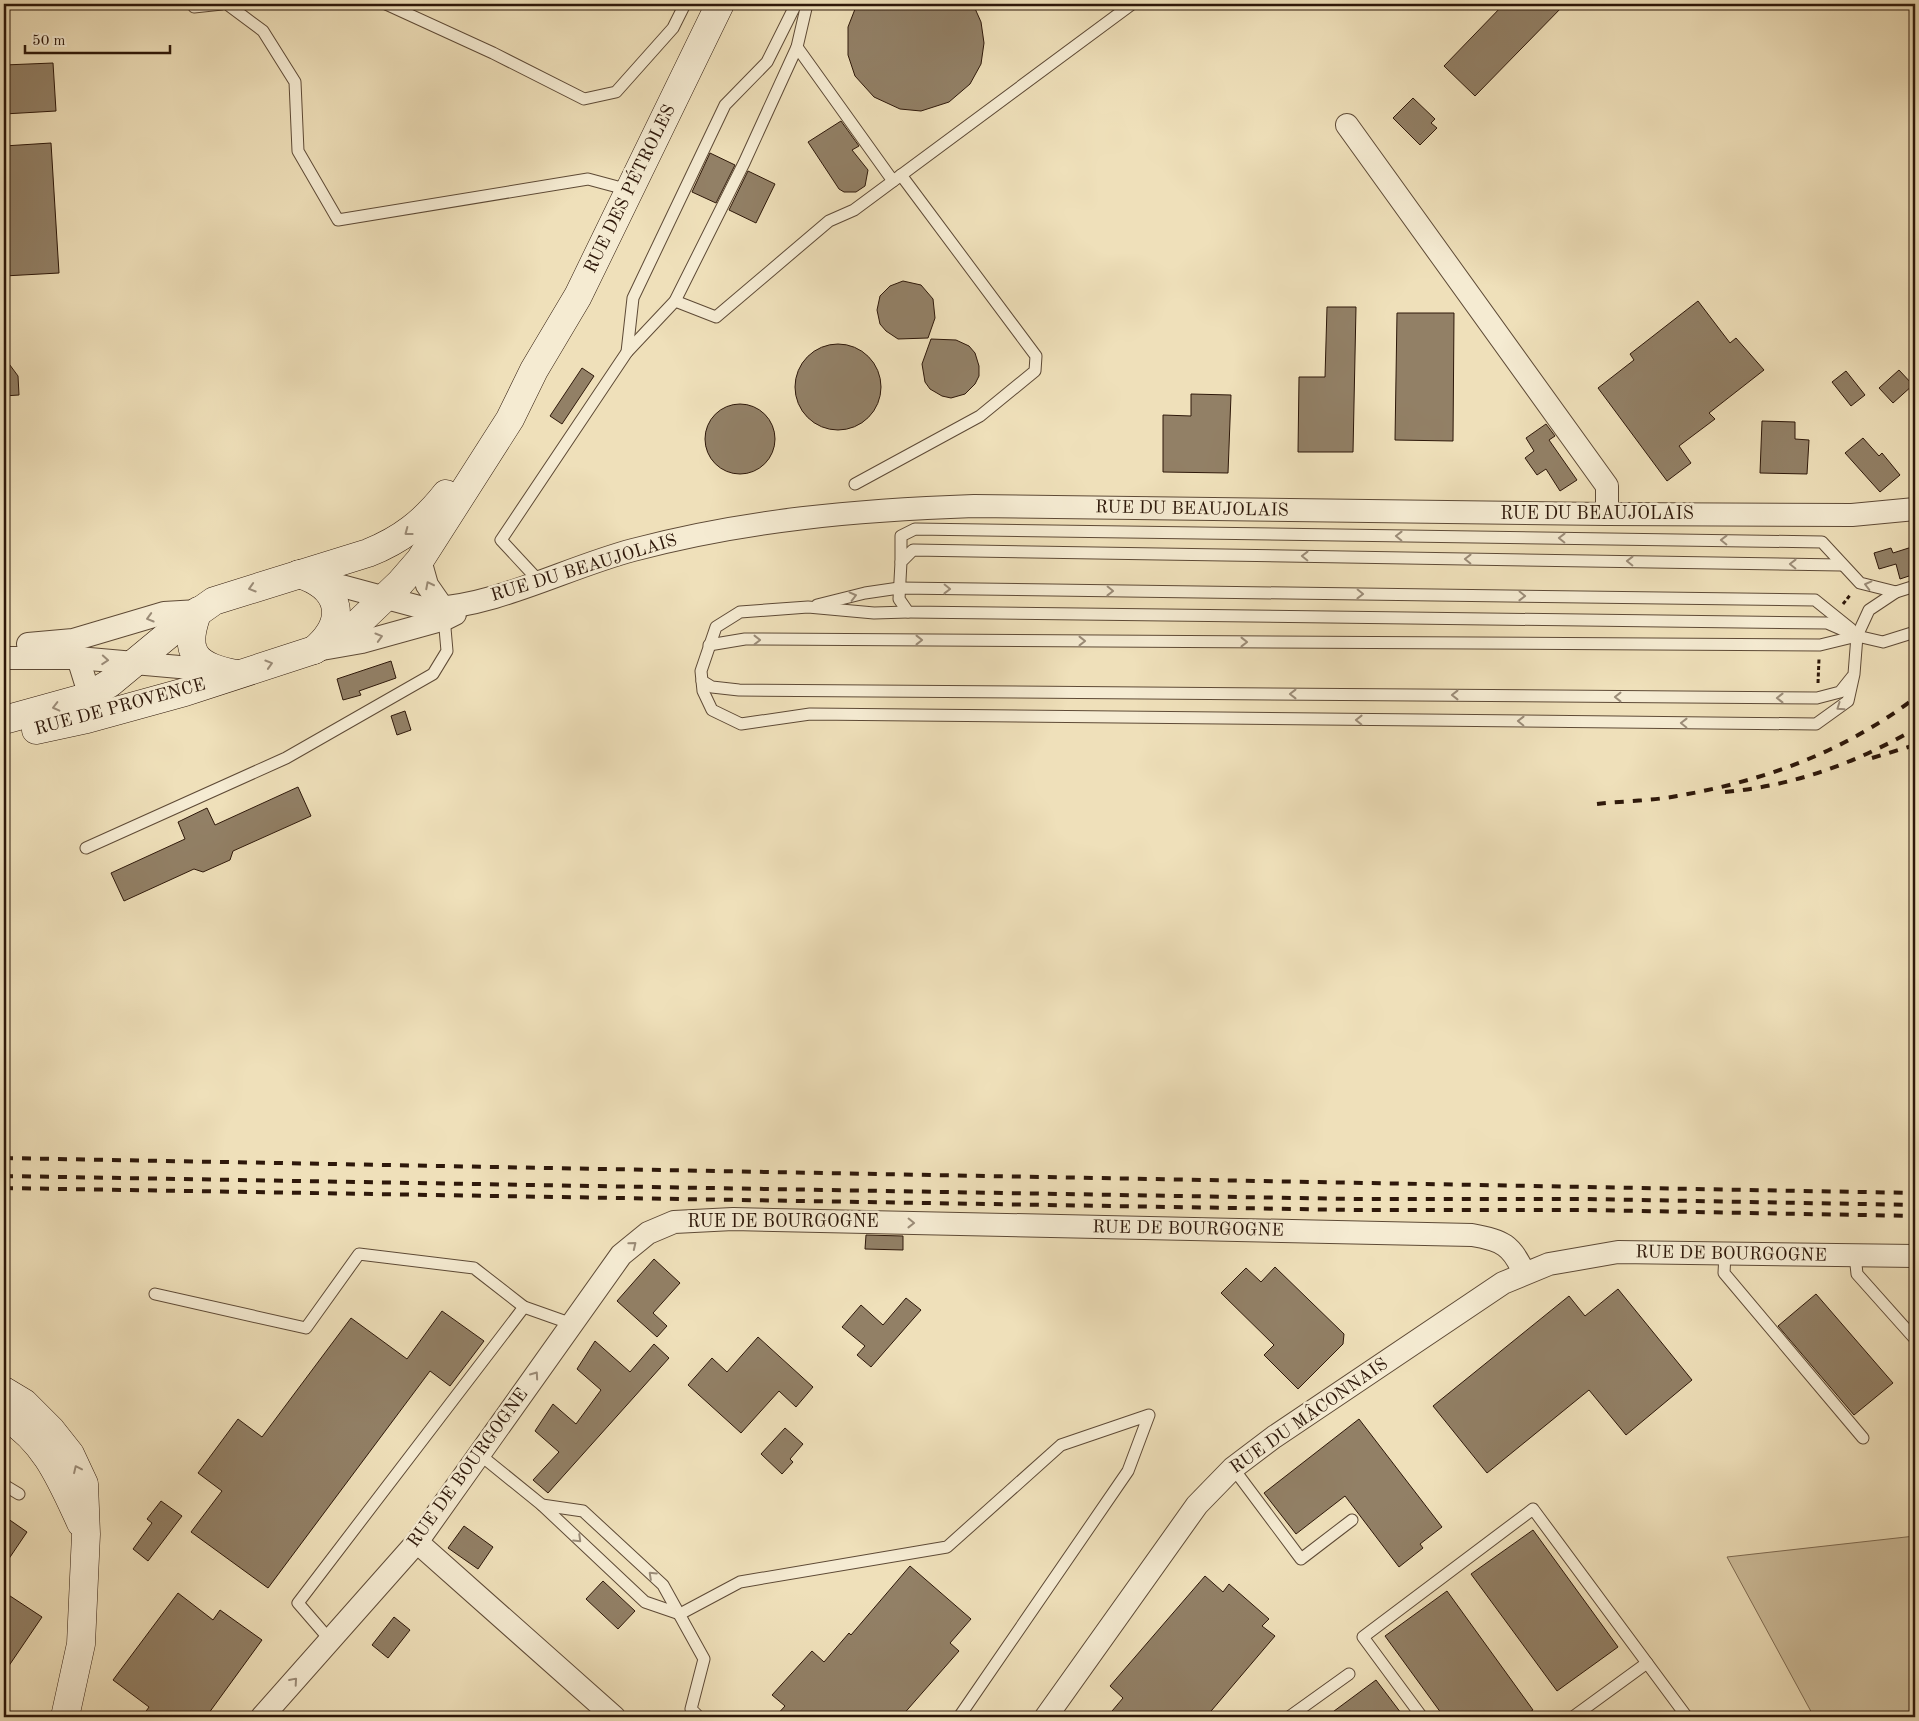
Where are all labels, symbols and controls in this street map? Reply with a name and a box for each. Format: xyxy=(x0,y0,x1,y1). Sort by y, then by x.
scale bar xyxy=(25,22,170,54)
text: 50 m xyxy=(32,34,66,49)
street label: RUE DES PÉTROLES xyxy=(578,100,679,276)
street label: RUE DU BEAUJOLAIS xyxy=(1095,498,1289,520)
street label: RUE DU BEAUJOLAIS xyxy=(1500,505,1694,523)
one-way arrow xyxy=(405,527,414,535)
street label: RUE DU BEAUJOLAIS xyxy=(489,531,679,605)
one-way arrow xyxy=(1395,531,1402,541)
one-way arrow xyxy=(1557,533,1565,543)
one-way arrow xyxy=(1720,535,1728,545)
one-way arrow xyxy=(1301,551,1308,561)
one-way arrow xyxy=(1463,554,1471,564)
one-way arrow xyxy=(1626,556,1634,566)
one-way arrow xyxy=(1788,559,1796,569)
one-way arrow xyxy=(1864,580,1873,591)
one-way arrow xyxy=(425,582,435,591)
one-way arrow xyxy=(248,583,257,593)
one-way arrow xyxy=(944,584,952,594)
one-way arrow xyxy=(1106,586,1114,596)
one-way arrow xyxy=(1356,589,1364,599)
one-way arrow xyxy=(848,591,857,602)
one-way arrow xyxy=(1519,591,1527,601)
one-way arrow xyxy=(146,612,154,622)
one-way arrow xyxy=(374,633,382,643)
one-way arrow xyxy=(753,634,761,645)
one-way arrow xyxy=(916,635,924,645)
one-way arrow xyxy=(1078,636,1086,646)
one-way arrow xyxy=(1241,637,1249,647)
one-way arrow xyxy=(101,655,109,666)
one-way arrow xyxy=(265,659,273,669)
street label: RUE DE PROVENCE xyxy=(33,676,207,738)
one-way arrow xyxy=(1289,689,1296,699)
one-way arrow xyxy=(1451,690,1459,700)
one-way arrow xyxy=(1614,692,1622,702)
one-way arrow xyxy=(1776,693,1784,703)
one-way arrow xyxy=(1837,700,1846,710)
one-way arrow xyxy=(51,701,60,712)
one-way arrow xyxy=(1354,715,1362,725)
one-way arrow xyxy=(1517,716,1524,726)
one-way arrow xyxy=(1679,718,1687,728)
street label: RUE DE BOURGOGNE xyxy=(687,1213,879,1231)
one-way arrow xyxy=(908,1218,915,1228)
street label: RUE DE BOURGOGNE xyxy=(1092,1218,1284,1240)
one-way arrow xyxy=(627,1243,636,1251)
street label: RUE DE BOURGOGNE xyxy=(1635,1243,1827,1265)
street label: RUE DU MÂCONNAIS xyxy=(1225,1351,1391,1477)
one-way arrow xyxy=(530,1372,538,1381)
street label: RUE DE BOURGOGNE xyxy=(404,1385,532,1551)
one-way arrow xyxy=(73,1465,83,1474)
one-way arrow xyxy=(572,1533,581,1542)
one-way arrow xyxy=(649,1572,658,1581)
one-way arrow xyxy=(289,1677,298,1686)

